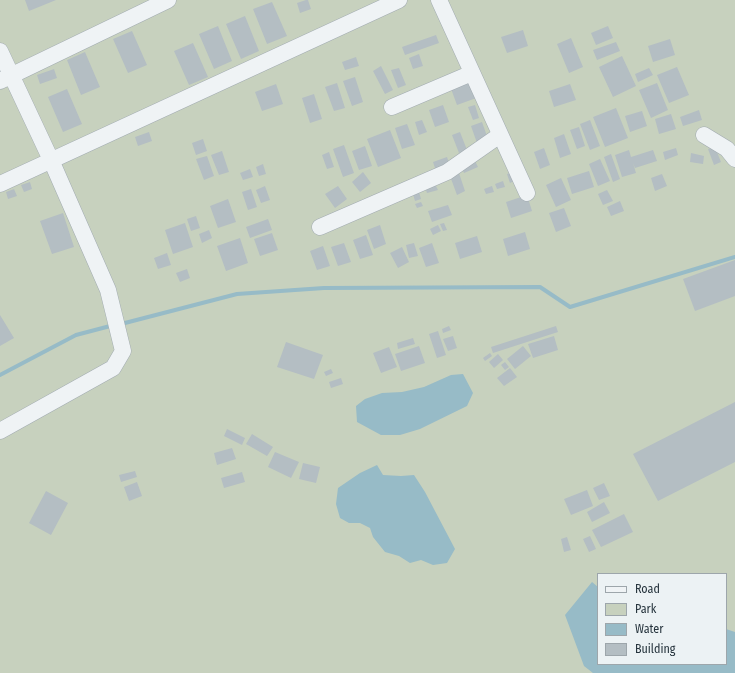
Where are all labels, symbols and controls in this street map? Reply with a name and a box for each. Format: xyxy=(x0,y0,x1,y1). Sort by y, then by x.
legend xyxy=(597,573,727,665)
text: Road xyxy=(635,582,660,596)
text: Park xyxy=(635,602,656,616)
text: Water xyxy=(635,622,663,636)
text: Building xyxy=(635,642,675,656)

